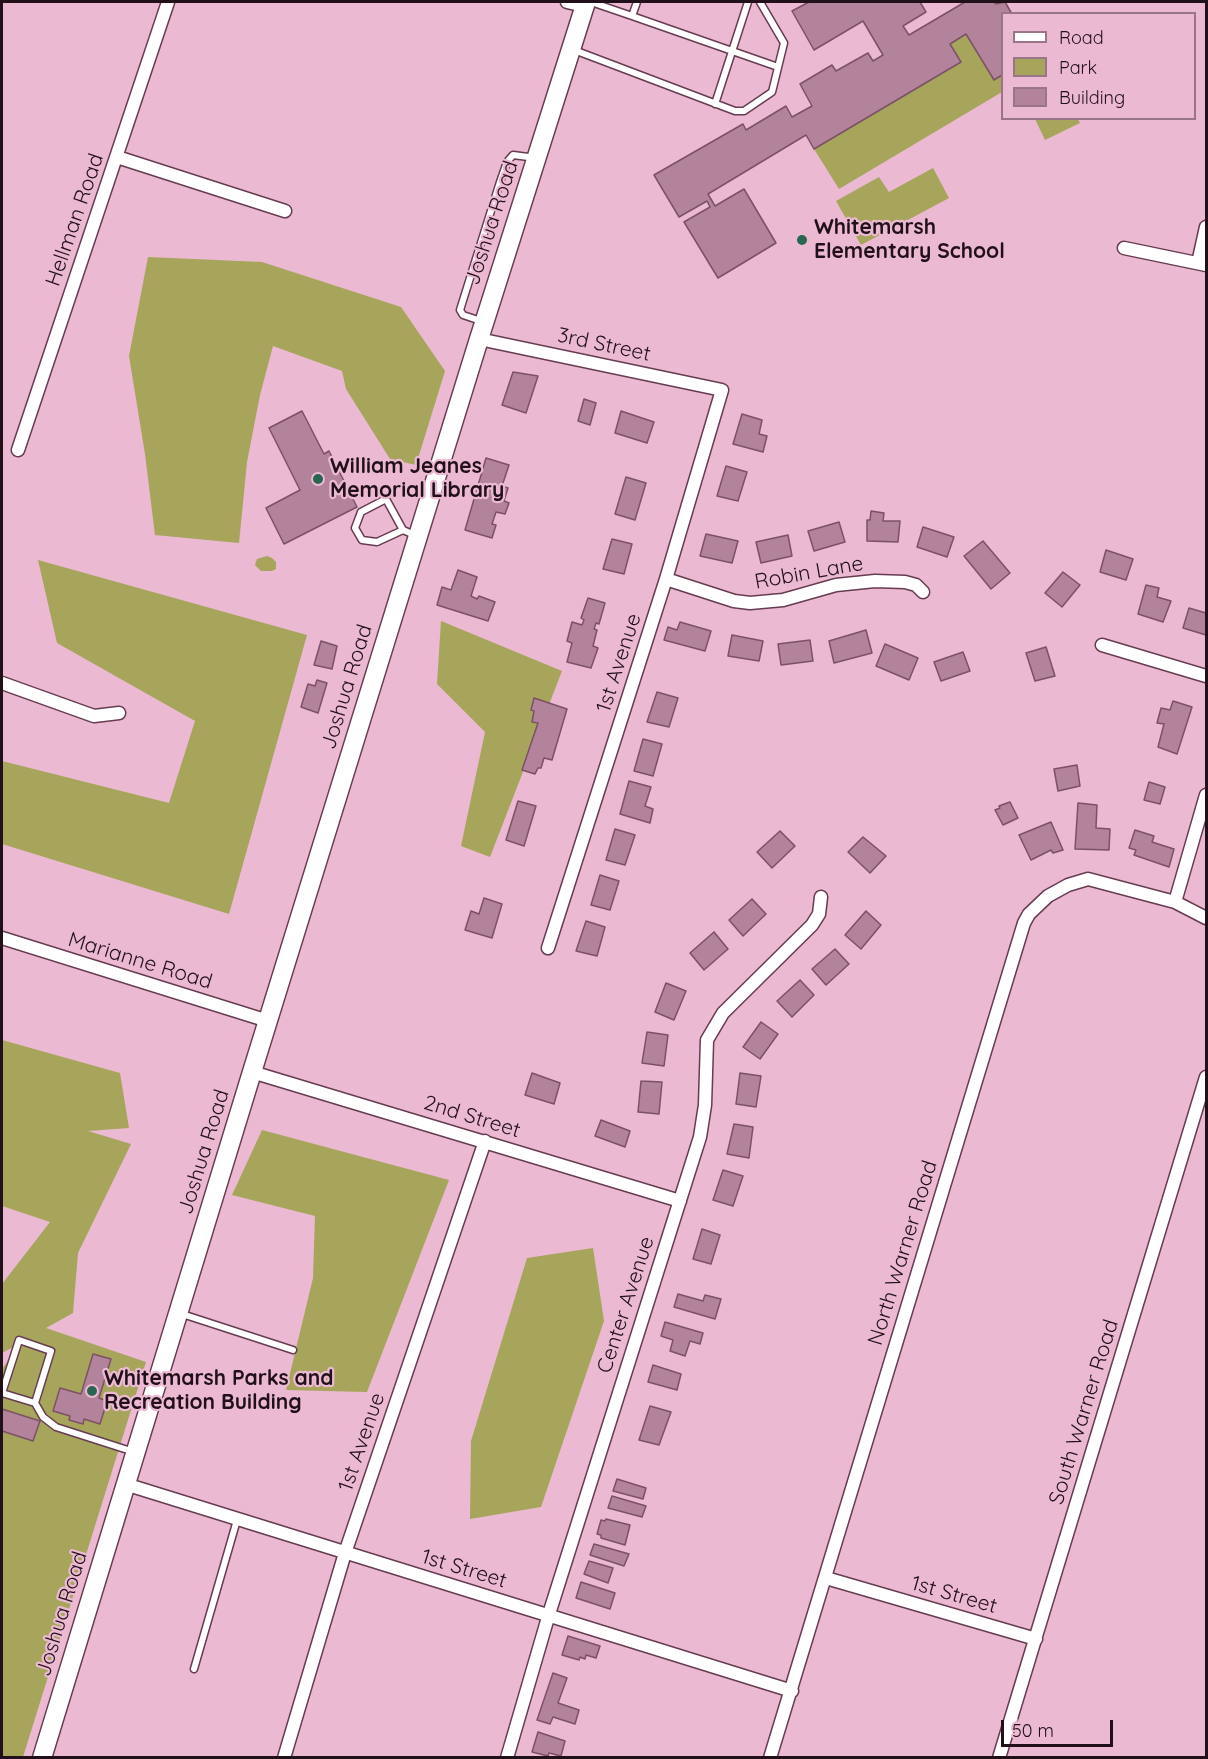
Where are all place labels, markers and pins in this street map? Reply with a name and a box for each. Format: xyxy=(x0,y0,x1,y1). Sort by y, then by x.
place label: Whitemarsh Elementary School xyxy=(814,215,1005,265)
marker: Whitemarsh Elementary School xyxy=(795,233,809,247)
place label: William Jeanes Memorial Library xyxy=(330,454,504,504)
marker: William Jeanes Memorial Library xyxy=(311,472,325,486)
place label: Whitemarsh Parks and Recreation Building xyxy=(104,1366,334,1416)
marker: Whitemarsh Parks and Recreation Building xyxy=(85,1384,99,1398)

